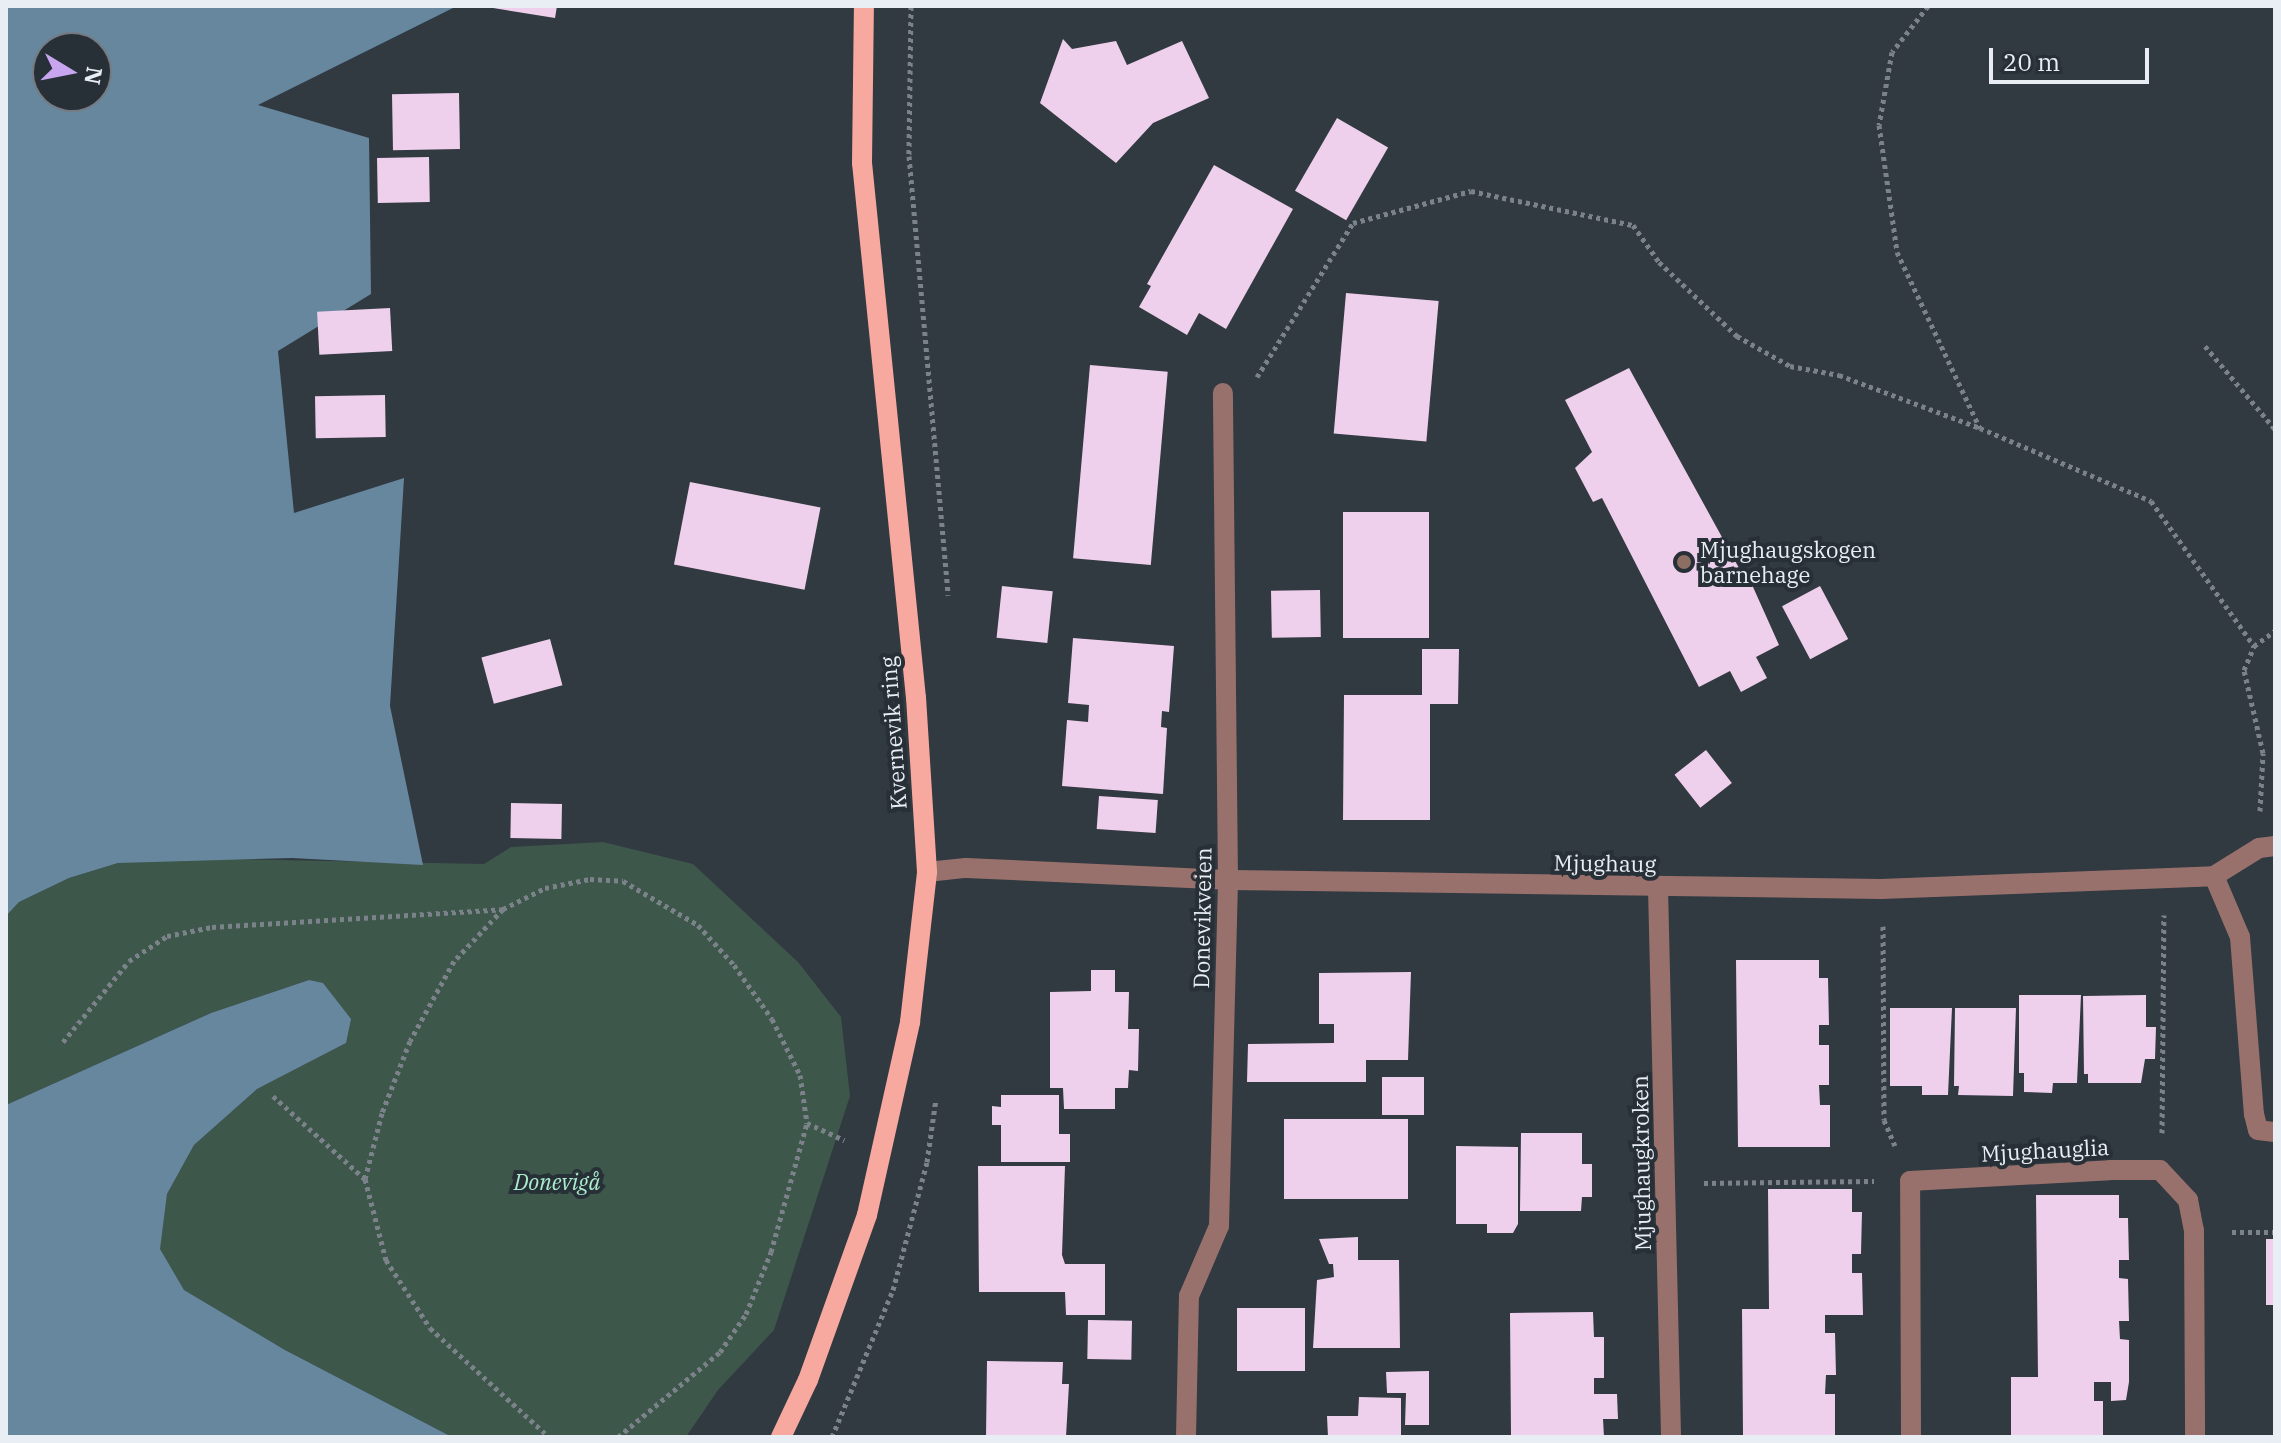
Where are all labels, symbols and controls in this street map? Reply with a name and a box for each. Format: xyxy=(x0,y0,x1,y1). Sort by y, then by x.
north arrow xyxy=(32,32,112,112)
scale bar xyxy=(1993,32,2153,82)
text: 20 m xyxy=(2003,46,2060,78)
text: N xyxy=(78,65,110,87)
place label: Mjughaugskogen barnehage xyxy=(1700,536,1876,588)
marker: Mjughaugskogen barnehage xyxy=(1675,553,1693,571)
street label: Kvernevik ring xyxy=(874,656,912,810)
street label: Donevikveien xyxy=(1188,847,1216,989)
street label: Mjughaug xyxy=(1553,849,1657,877)
street label: Mjughaugkroken xyxy=(1626,1075,1656,1251)
street label: Mjughauglia xyxy=(1980,1133,2110,1167)
park label: Donevigå xyxy=(514,1169,600,1195)

